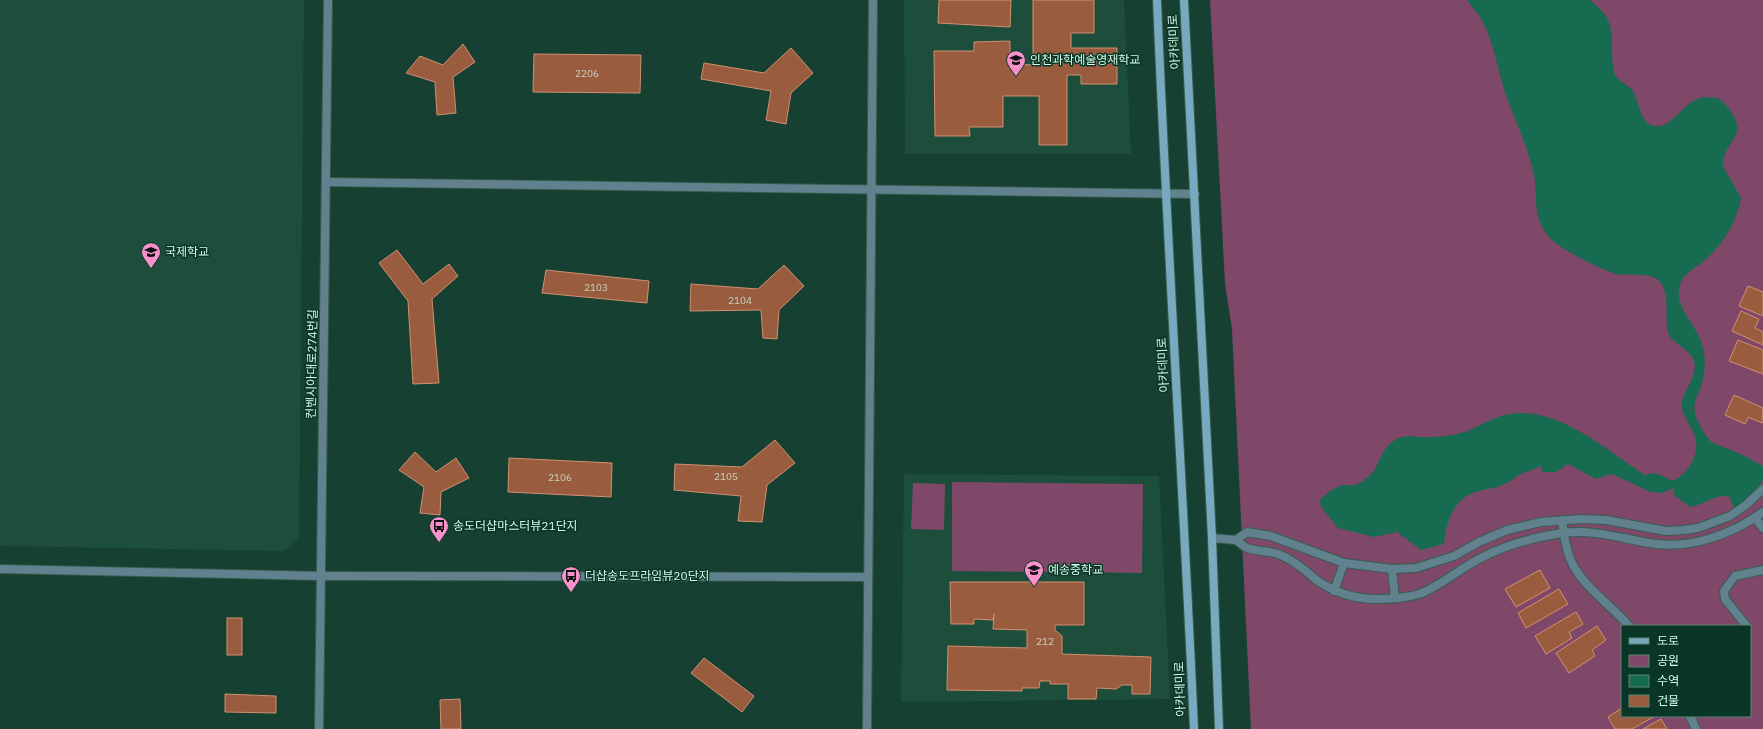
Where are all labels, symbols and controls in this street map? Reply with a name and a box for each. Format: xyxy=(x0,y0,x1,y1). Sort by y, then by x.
street label: 아카데미로 xyxy=(1165,14,1182,70)
school or university icon: 인천과학예술영재학교 xyxy=(1005,49,1027,77)
place label: 인천과학예술영재학교 xyxy=(1030,52,1140,67)
house number: 2206 xyxy=(575,67,599,80)
school or university icon: 국제학교 xyxy=(140,241,162,269)
place label: 국제학교 xyxy=(165,244,209,259)
house number: 2103 xyxy=(584,281,608,294)
house number: 2104 xyxy=(728,294,752,307)
street label: 컨벤시아대로274번길 xyxy=(303,309,320,419)
street label: 아카데미로 xyxy=(1154,337,1171,393)
house number: 2105 xyxy=(714,470,738,483)
house number: 2106 xyxy=(548,471,572,484)
bus stop icon: 송도더샵마스터뷰21단지 xyxy=(428,515,450,543)
place label: 송도더샵마스터뷰21단지 xyxy=(453,518,578,533)
school or university icon: 예송중학교 xyxy=(1023,559,1045,587)
place label: 예송중학교 xyxy=(1048,562,1103,577)
bus stop icon: 더샵송도프라임뷰20단지 xyxy=(560,565,582,593)
place label: 더샵송도프라임뷰20단지 xyxy=(585,568,710,583)
legend xyxy=(1621,625,1751,717)
text: 도로 xyxy=(1657,633,1679,648)
house number: 212 xyxy=(1036,635,1054,648)
text: 공원 xyxy=(1657,653,1679,668)
street label: 아카데미로 xyxy=(1171,661,1188,717)
text: 수역 xyxy=(1657,673,1679,688)
text: 건물 xyxy=(1657,693,1679,708)

